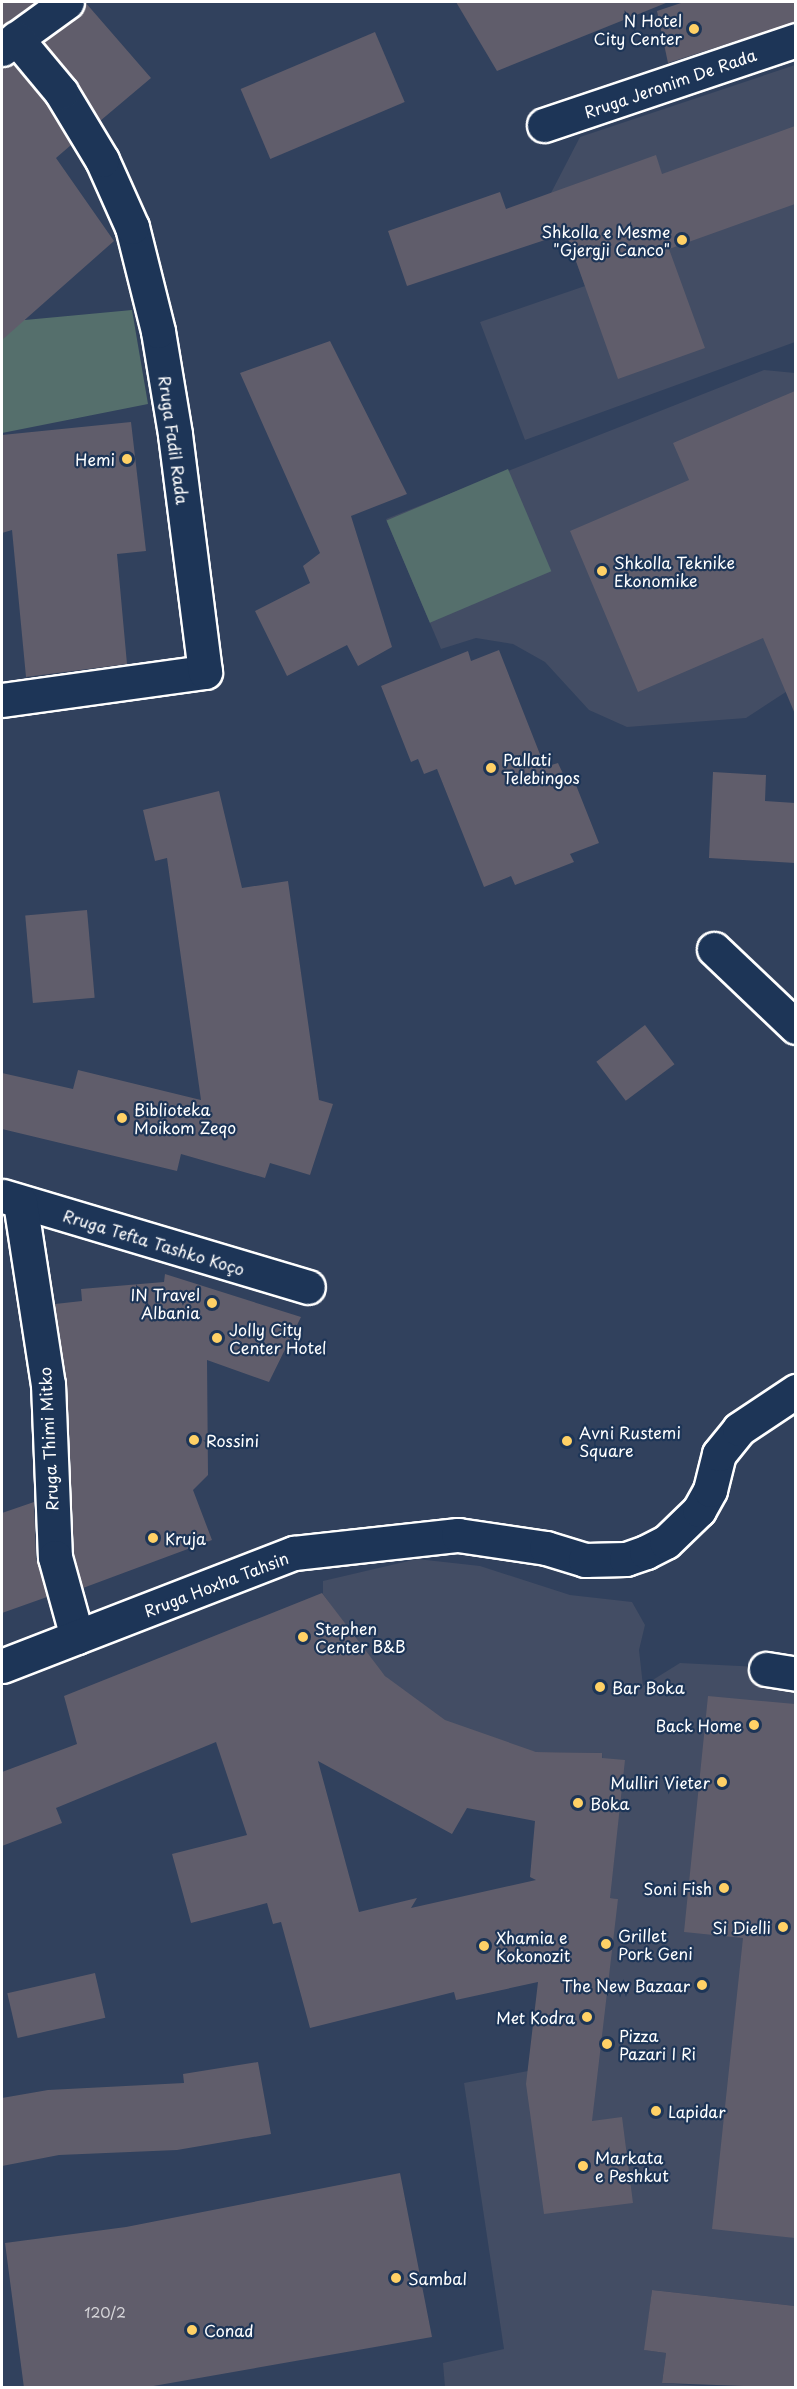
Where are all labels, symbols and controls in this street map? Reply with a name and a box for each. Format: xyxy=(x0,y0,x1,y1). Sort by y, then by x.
place label: N Hotel City Center xyxy=(592,10,682,48)
marker: N Hotel City Center xyxy=(687,22,701,36)
street label: Rruga Jeronim De Rada xyxy=(580,44,760,122)
place label: Shkolla e Mesme "Gjergji Canco" xyxy=(540,221,670,259)
marker: Shkolla e Mesme "Gjergji Canco" xyxy=(675,233,689,247)
street label: Rruga Fadil Rada xyxy=(155,373,193,507)
place label: Hemi xyxy=(75,449,115,469)
marker: Hemi xyxy=(120,452,134,466)
place label: Shkolla Teknike Ekonomike xyxy=(614,552,735,590)
marker: Shkolla Teknike Ekonomike xyxy=(595,564,609,578)
place label: Pallati Telebingos xyxy=(503,749,580,787)
marker: Pallati Telebingos xyxy=(484,761,498,775)
place label: Biblioteka Moikom Zeqo xyxy=(134,1099,237,1137)
marker: Biblioteka Moikom Zeqo xyxy=(115,1111,129,1125)
street label: Rruga Tefta Tashko Koço xyxy=(59,1205,249,1279)
place label: IN Travel Albania xyxy=(130,1284,200,1322)
marker: IN Travel Albania xyxy=(205,1296,219,1310)
place label: Jolly City Center Hotel xyxy=(229,1319,328,1357)
marker: Jolly City Center Hotel xyxy=(210,1331,224,1345)
street label: Rruga Thimi Mitko xyxy=(35,1367,61,1511)
place label: Avni Rustemi Square xyxy=(579,1422,680,1460)
place label: Rossini xyxy=(206,1430,259,1450)
marker: Rossini xyxy=(187,1433,201,1447)
marker: Avni Rustemi Square xyxy=(560,1434,574,1448)
place label: Kruja xyxy=(165,1528,206,1548)
marker: Kruja xyxy=(146,1531,160,1545)
street label: Rruga Hoxha Tahsin xyxy=(140,1547,292,1621)
place label: Stephen Center B&B xyxy=(315,1618,406,1656)
marker: Stephen Center B&B xyxy=(296,1630,310,1644)
place label: Bar Boka xyxy=(612,1677,684,1697)
marker: Bar Boka xyxy=(593,1680,607,1694)
place label: Back Home xyxy=(654,1715,742,1735)
marker: Back Home xyxy=(747,1718,761,1732)
place label: Mulliri Vieter xyxy=(610,1772,710,1792)
marker: Mulliri Vieter xyxy=(715,1775,729,1789)
place label: Boka xyxy=(590,1793,630,1813)
marker: Boka xyxy=(571,1796,585,1810)
place label: Soni Fish xyxy=(644,1878,712,1898)
marker: Soni Fish xyxy=(717,1881,731,1895)
place label: Si Dielli xyxy=(712,1917,771,1937)
marker: Si Dielli xyxy=(776,1920,790,1934)
place label: Grillet Pork Geni xyxy=(618,1925,693,1963)
place label: Xhamia e Kokonozit xyxy=(496,1927,570,1965)
marker: Grillet Pork Geni xyxy=(599,1937,613,1951)
marker: Xhamia e Kokonozit xyxy=(477,1939,491,1953)
place label: The New Bazaar xyxy=(562,1975,690,1995)
marker: The New Bazaar xyxy=(695,1978,709,1992)
place label: Met Kodra xyxy=(495,2007,575,2027)
marker: Met Kodra xyxy=(580,2010,594,2024)
place label: Pizza Pazari I Ri xyxy=(619,2025,698,2063)
marker: Pizza Pazari I Ri xyxy=(600,2037,614,2051)
place label: Lapidar xyxy=(668,2101,725,2121)
marker: Lapidar xyxy=(649,2104,663,2118)
place label: Markata e Peshkut xyxy=(595,2147,669,2185)
marker: Markata e Peshkut xyxy=(576,2159,590,2173)
place label: Sambal xyxy=(408,2268,467,2288)
marker: Sambal xyxy=(389,2271,403,2285)
house number: 120/2 xyxy=(84,2305,126,2321)
place label: Conad xyxy=(204,2320,253,2340)
marker: Conad xyxy=(185,2323,199,2337)

